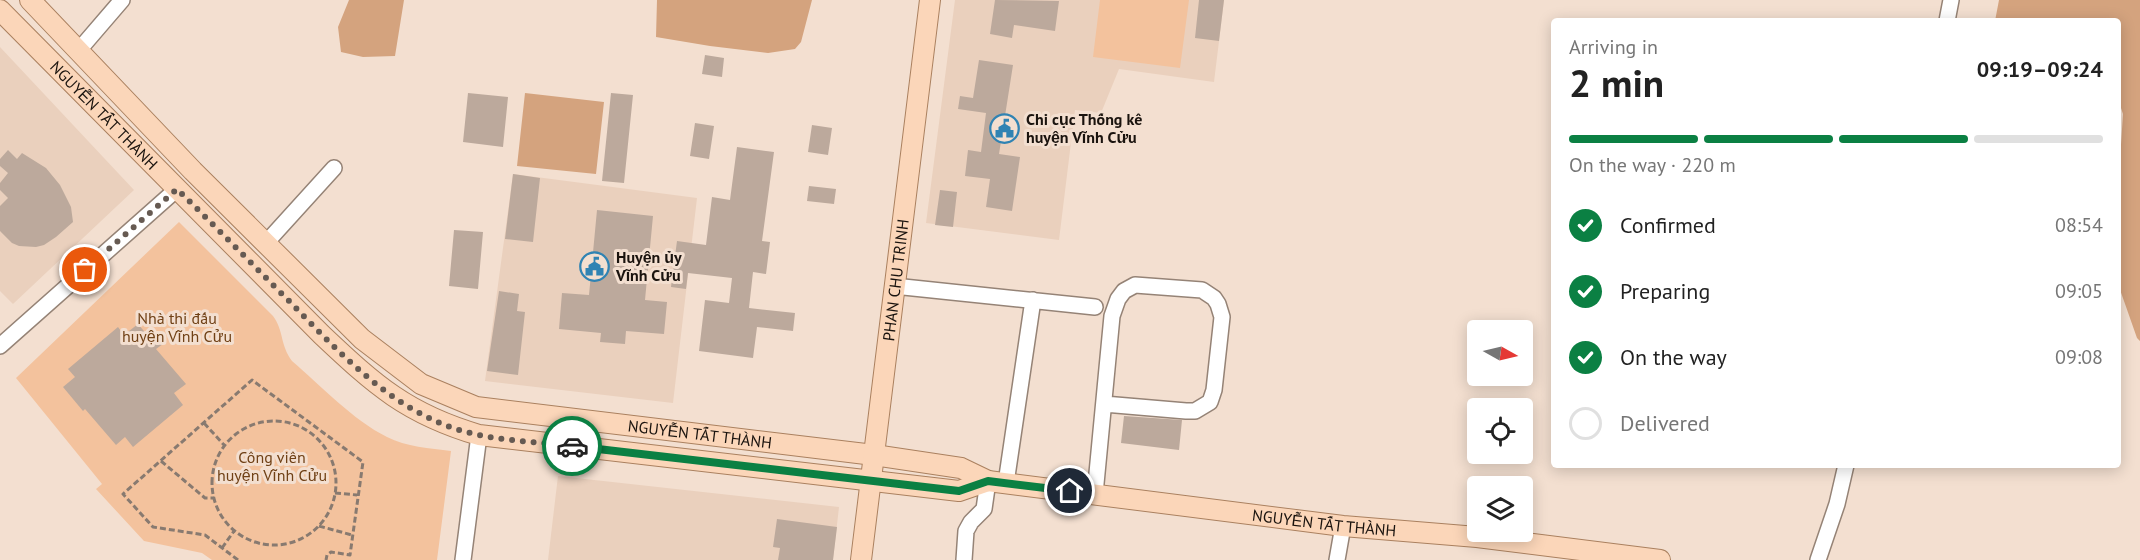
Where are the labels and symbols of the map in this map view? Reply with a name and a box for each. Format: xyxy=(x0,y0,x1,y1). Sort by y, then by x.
street label: NGUYỄN TẤT THÀNH xyxy=(46,57,162,174)
place label: Chi cục Thống kê huyện Vĩnh Cửu xyxy=(1026,109,1142,147)
public building icon: Chi cục Thống kê huyện Vĩnh Cửu xyxy=(989,112,1021,144)
street label: PHAN CHU TRINH xyxy=(878,218,913,342)
pin xyxy=(59,244,110,295)
place label: Huyện ủy Vĩnh Cửu xyxy=(615,247,682,285)
public building icon: Huyện ủy Vĩnh Cửu xyxy=(579,250,611,282)
park label: Nhà thi đấu huyện Vĩnh Cửu xyxy=(122,308,232,346)
north arrow xyxy=(1467,320,1533,386)
street label: NGUYỄN TẤT THÀNH xyxy=(627,415,773,453)
courier xyxy=(542,416,602,476)
park label: Công viên huyện Vĩnh Cửu xyxy=(217,447,327,485)
pin xyxy=(1044,465,1095,516)
street label: NGUYỄN TẤT THÀNH xyxy=(1251,505,1397,540)

